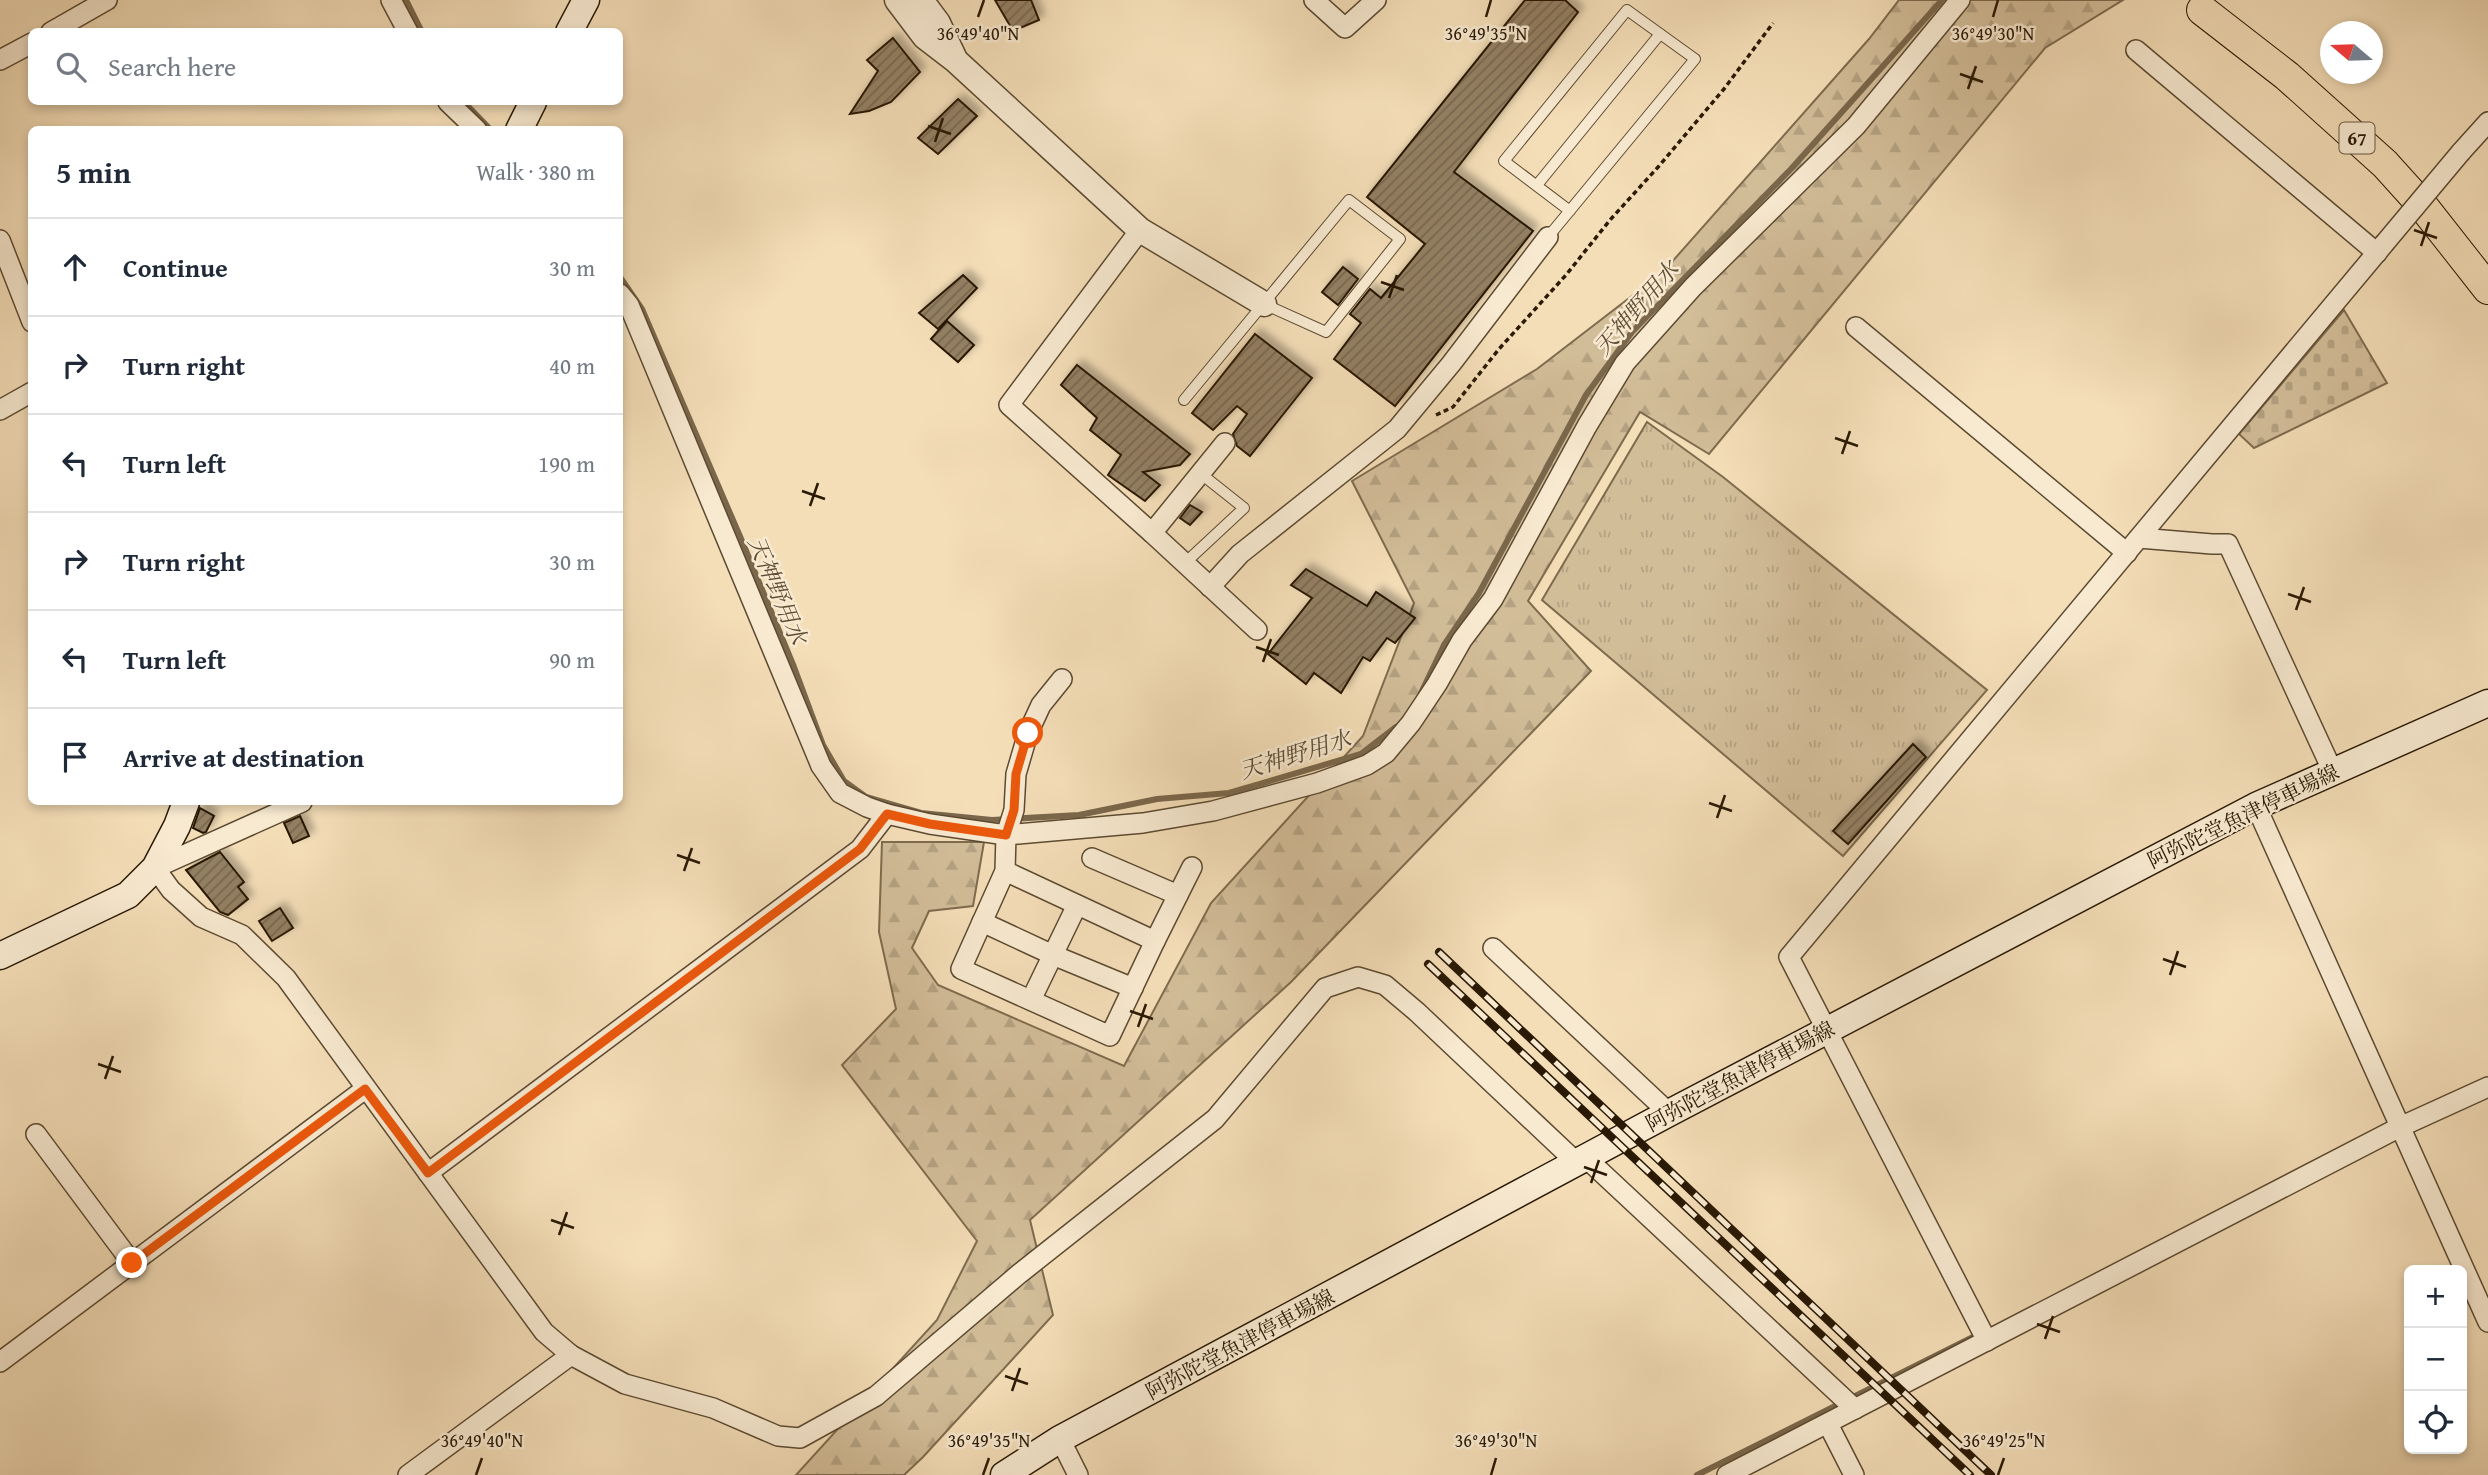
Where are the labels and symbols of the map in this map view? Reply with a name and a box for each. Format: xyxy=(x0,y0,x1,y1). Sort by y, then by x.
text: 36°49'40"N xyxy=(937,20,1020,47)
text: 36°49'35"N xyxy=(1445,20,1528,47)
text: 36°49'30"N xyxy=(1952,20,2035,47)
north arrow xyxy=(2320,21,2383,84)
road number: 67 xyxy=(2340,122,2374,154)
water label: 天神野用水 xyxy=(1586,252,1687,362)
water label: 天神野用水 xyxy=(740,531,816,651)
route start xyxy=(1012,717,1043,748)
water label: 天神野用水 xyxy=(1235,721,1357,787)
street label: 阿弥陀堂魚津停車場線 xyxy=(2142,756,2344,876)
street label: 阿弥陀堂魚津停車場線 xyxy=(1640,1013,1840,1139)
route end xyxy=(116,1247,147,1278)
street label: 阿弥陀堂魚津停車場線 xyxy=(1140,1281,1340,1407)
text: 36°49'40"N xyxy=(441,1427,524,1454)
text: 36°49'35"N xyxy=(948,1427,1031,1454)
text: 36°49'30"N xyxy=(1455,1427,1538,1454)
text: 36°49'25"N xyxy=(1963,1427,2046,1454)

